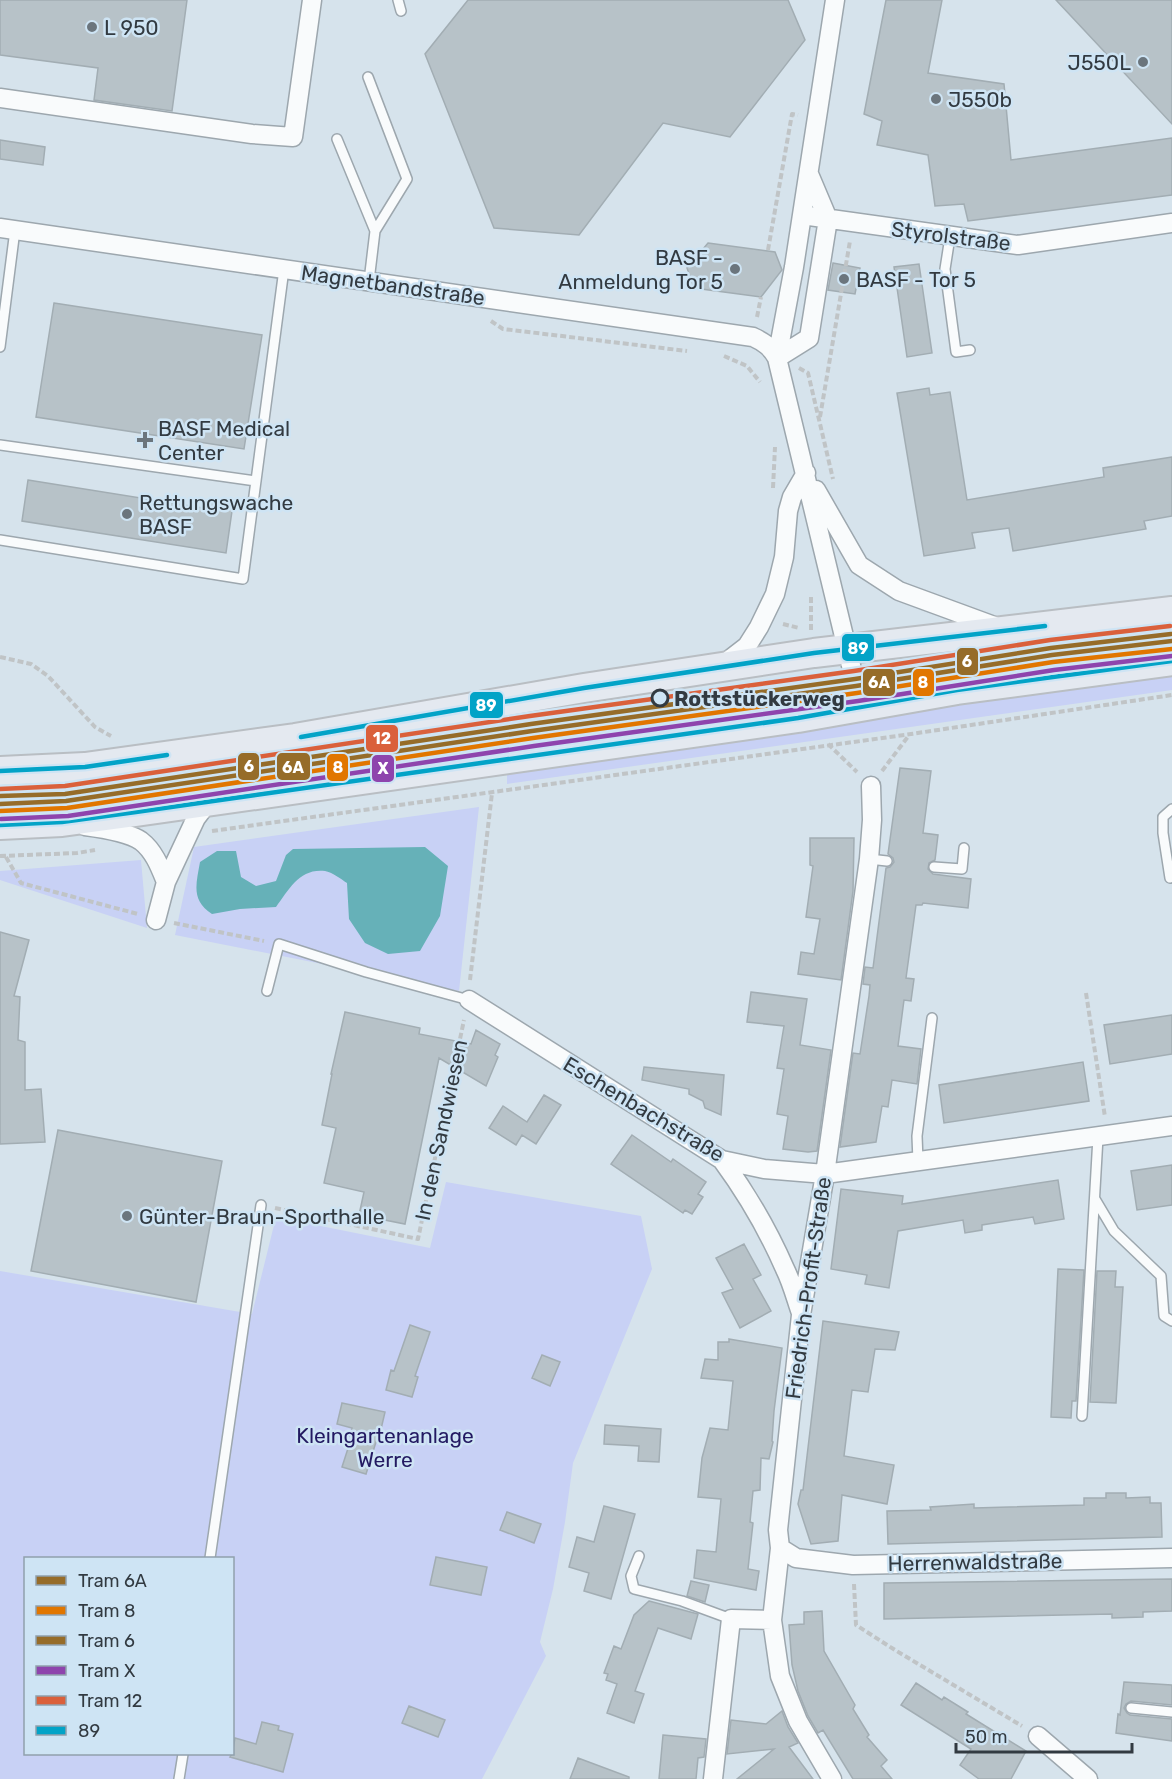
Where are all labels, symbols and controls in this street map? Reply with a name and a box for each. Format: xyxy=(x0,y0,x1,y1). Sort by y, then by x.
place label: L 950 xyxy=(104,15,159,40)
marker: L 950 xyxy=(85,20,99,34)
place label: J550L xyxy=(1068,50,1131,75)
marker: J550L xyxy=(1136,55,1150,69)
place label: J550b xyxy=(948,87,1012,112)
marker: J550b xyxy=(929,92,943,106)
street label: Styrolstraße xyxy=(890,216,1012,256)
place label: BASF - Anmeldung Tor 5 xyxy=(558,245,723,294)
street label: Magnetbandstraße xyxy=(300,260,486,310)
marker: BASF - Anmeldung Tor 5 xyxy=(728,262,742,276)
place label: BASF - Tor 5 xyxy=(856,267,976,292)
marker: BASF - Tor 5 xyxy=(837,272,851,286)
place label: BASF Medical Center xyxy=(158,416,290,465)
marker: BASF Medical Center xyxy=(136,431,154,449)
place label: Rettungswache BASF xyxy=(139,490,293,539)
marker: Rettungswache BASF xyxy=(120,507,134,521)
line badge: 89 xyxy=(841,633,875,662)
text: 89 xyxy=(847,639,869,658)
line badge: 6 xyxy=(956,647,979,676)
text: 6 xyxy=(962,652,972,671)
line badge: 6A xyxy=(862,668,896,697)
line badge: 8 xyxy=(912,668,935,697)
text: 6A xyxy=(868,673,890,692)
text: 8 xyxy=(918,673,929,692)
place label: Rottstückerweg xyxy=(674,686,845,711)
marker: Rottstückerweg xyxy=(651,689,669,707)
line badge: 89 xyxy=(469,691,504,719)
text: 89 xyxy=(475,696,497,715)
line badge: 12 xyxy=(365,724,399,753)
text: 12 xyxy=(373,729,391,748)
line badge: 6 xyxy=(237,752,260,781)
line badge: 6A xyxy=(276,752,311,781)
line badge: 8 xyxy=(326,753,349,782)
line badge: X xyxy=(371,754,395,783)
text: 6 xyxy=(244,757,254,776)
text: 6A xyxy=(282,758,304,777)
text: 8 xyxy=(333,758,344,777)
text: X xyxy=(377,759,389,778)
street label: In den Sandwiesen xyxy=(410,1037,472,1223)
street label: Eschenbachstraße xyxy=(559,1051,729,1167)
street label: Friedrich-Profit-Straße xyxy=(780,1175,836,1401)
place label: Günter-Braun-Sporthalle xyxy=(139,1204,384,1229)
marker: Günter-Braun-Sporthalle xyxy=(120,1209,134,1223)
park label: Kleingartenanlage Werre xyxy=(296,1423,474,1472)
street label: Herrenwaldstraße xyxy=(887,1548,1063,1576)
legend xyxy=(24,1557,234,1755)
text: Tram 6A xyxy=(78,1570,147,1592)
text: Tram 8 xyxy=(78,1600,135,1622)
text: Tram 6 xyxy=(78,1630,135,1652)
text: Tram X xyxy=(78,1660,135,1682)
text: Tram 12 xyxy=(78,1690,142,1712)
scale bar xyxy=(956,1716,1132,1754)
text: 89 xyxy=(78,1720,100,1742)
text: 50 m xyxy=(965,1726,1008,1748)

